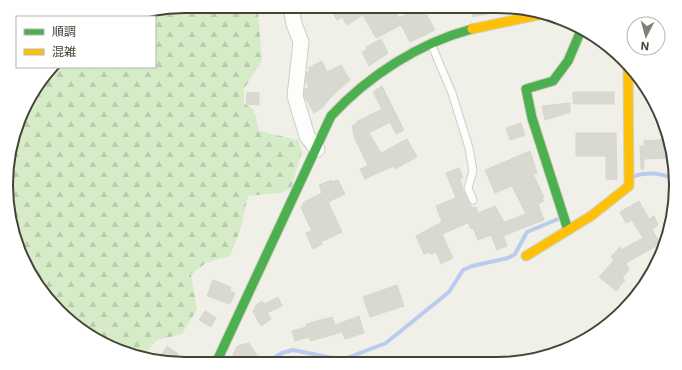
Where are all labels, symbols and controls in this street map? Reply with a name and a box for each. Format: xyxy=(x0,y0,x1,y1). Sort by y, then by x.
legend xyxy=(16,16,156,68)
north arrow xyxy=(626,16,666,56)
text: 順調 xyxy=(52,24,76,39)
text: N xyxy=(640,39,650,53)
text: 混雑 xyxy=(52,44,76,59)

